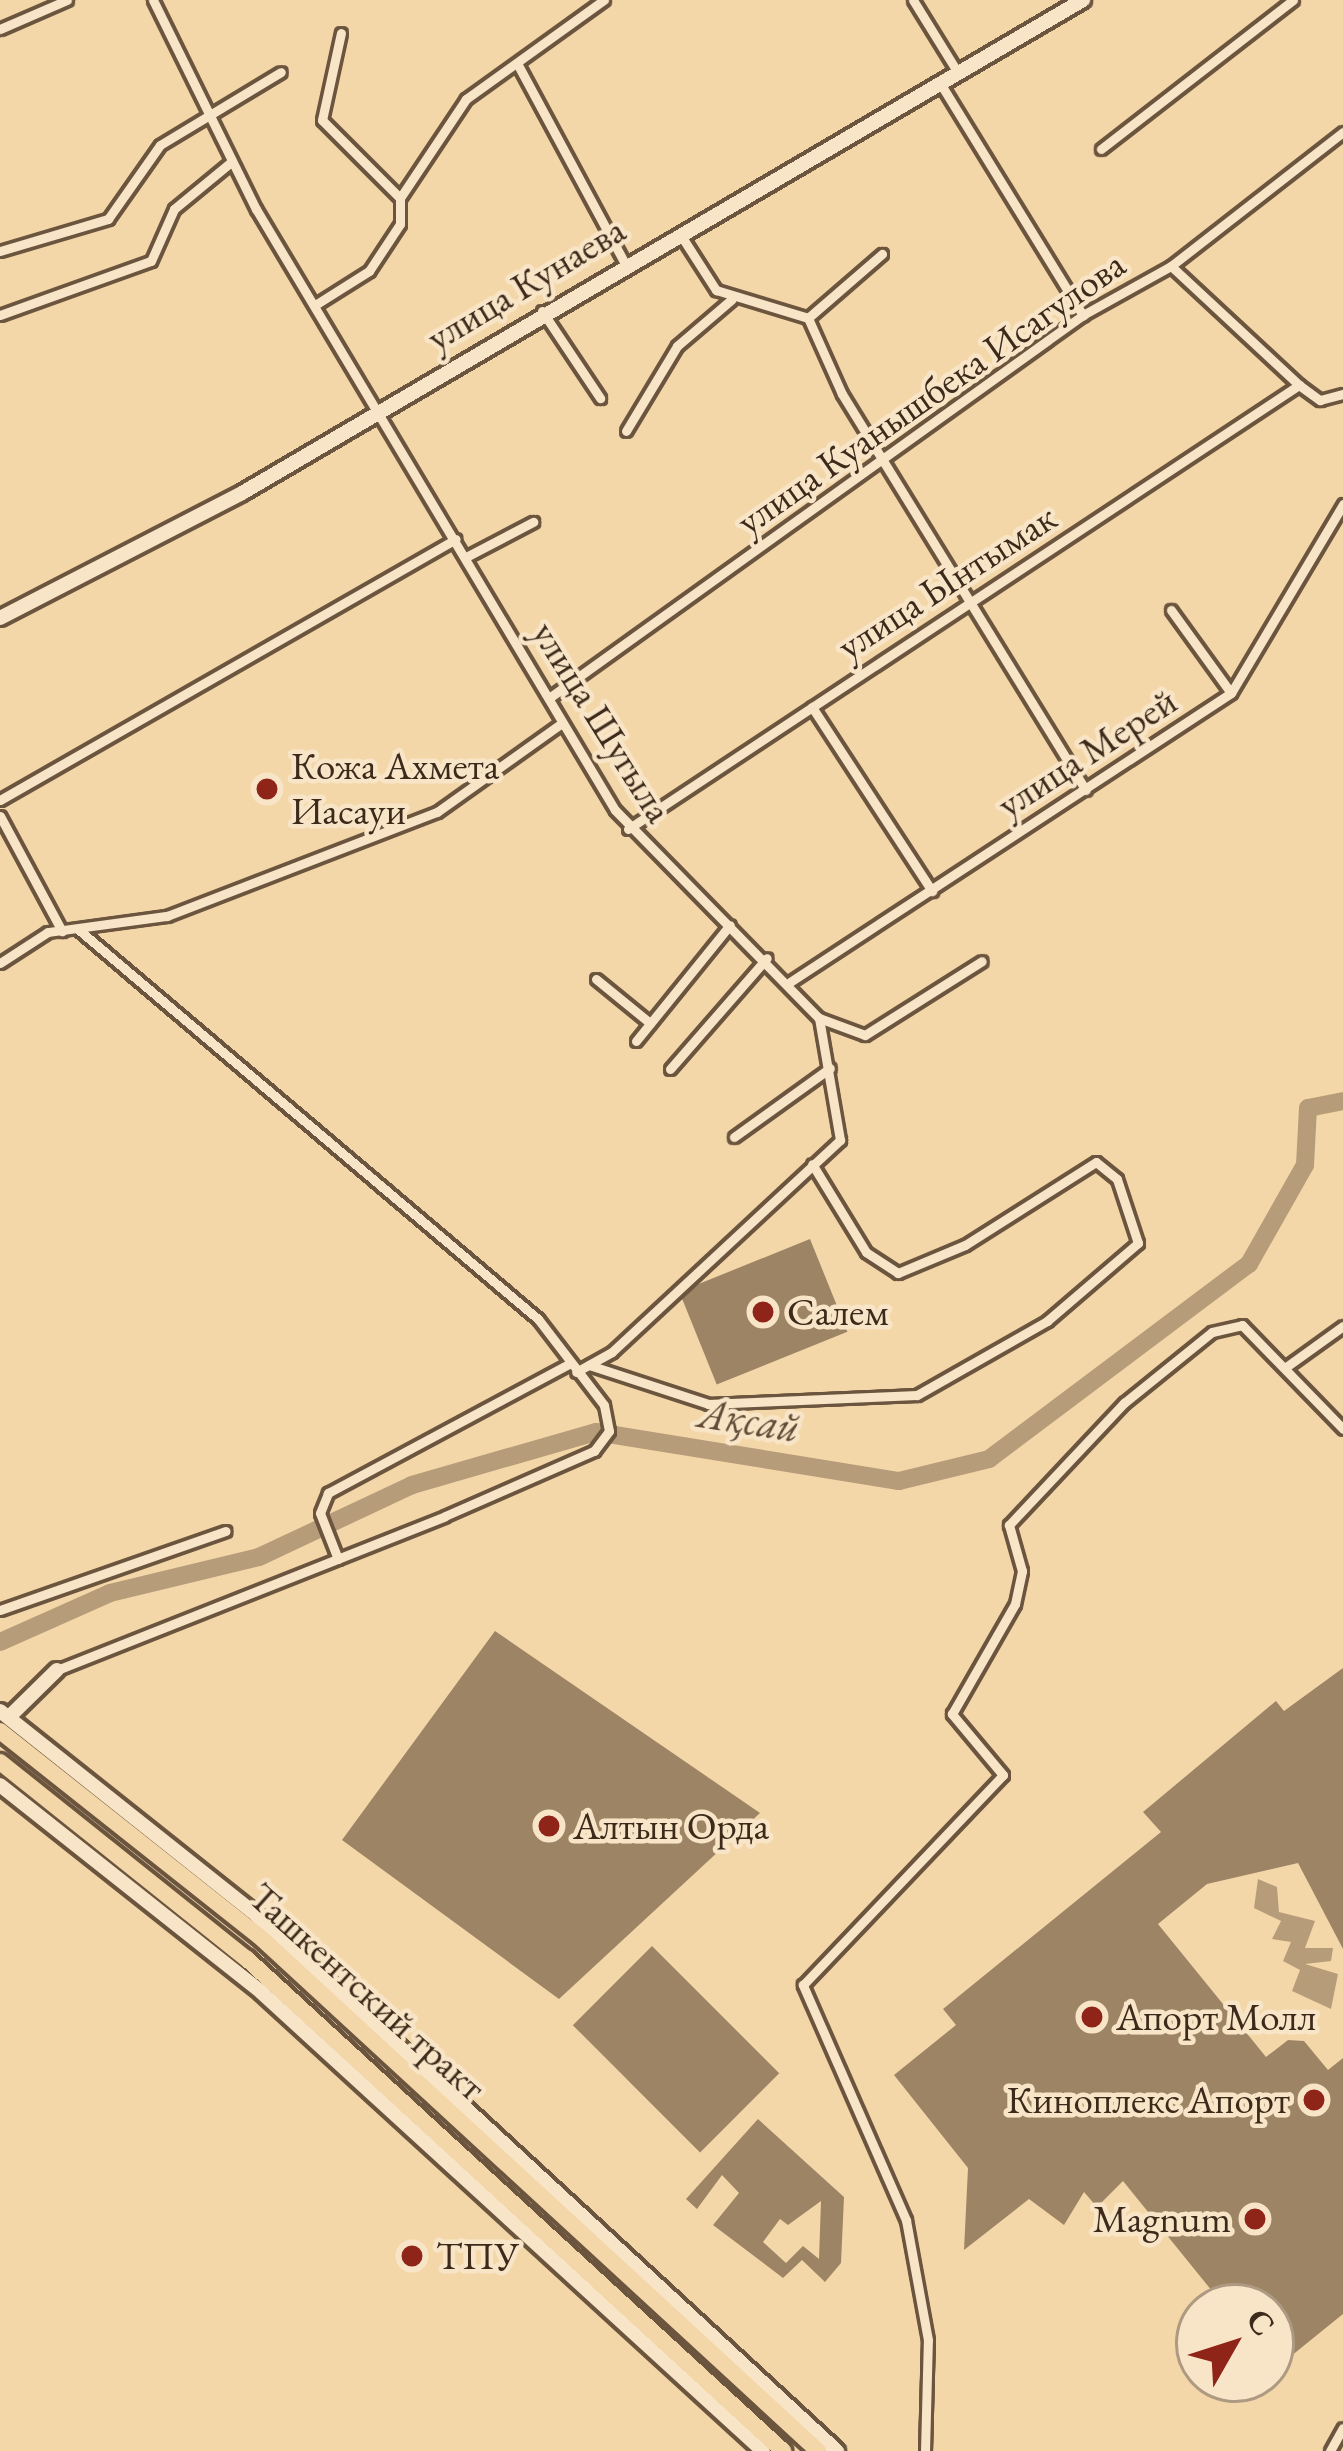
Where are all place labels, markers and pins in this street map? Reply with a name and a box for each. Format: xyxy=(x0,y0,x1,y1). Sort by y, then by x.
place label: Кожа Ахмета Иасауи xyxy=(291,744,499,835)
marker: Кожа Ахмета Иасауи xyxy=(254,776,280,802)
place label: Салем xyxy=(787,1289,889,1335)
marker: Салем xyxy=(750,1299,776,1325)
place label: Алтын Орда xyxy=(573,1803,769,1849)
marker: Алтын Орда xyxy=(536,1813,562,1839)
place label: Апорт Молл xyxy=(1116,1994,1316,2040)
marker: Апорт Молл xyxy=(1079,2004,1105,2030)
place label: Киноплекс Апорт xyxy=(1007,2077,1290,2123)
marker: Киноплекс Апорт xyxy=(1301,2087,1327,2113)
place label: Magnum xyxy=(1093,2196,1231,2242)
marker: Magnum xyxy=(1242,2206,1268,2232)
place label: ТПУ xyxy=(436,2233,519,2279)
marker: ТПУ xyxy=(399,2243,425,2269)

